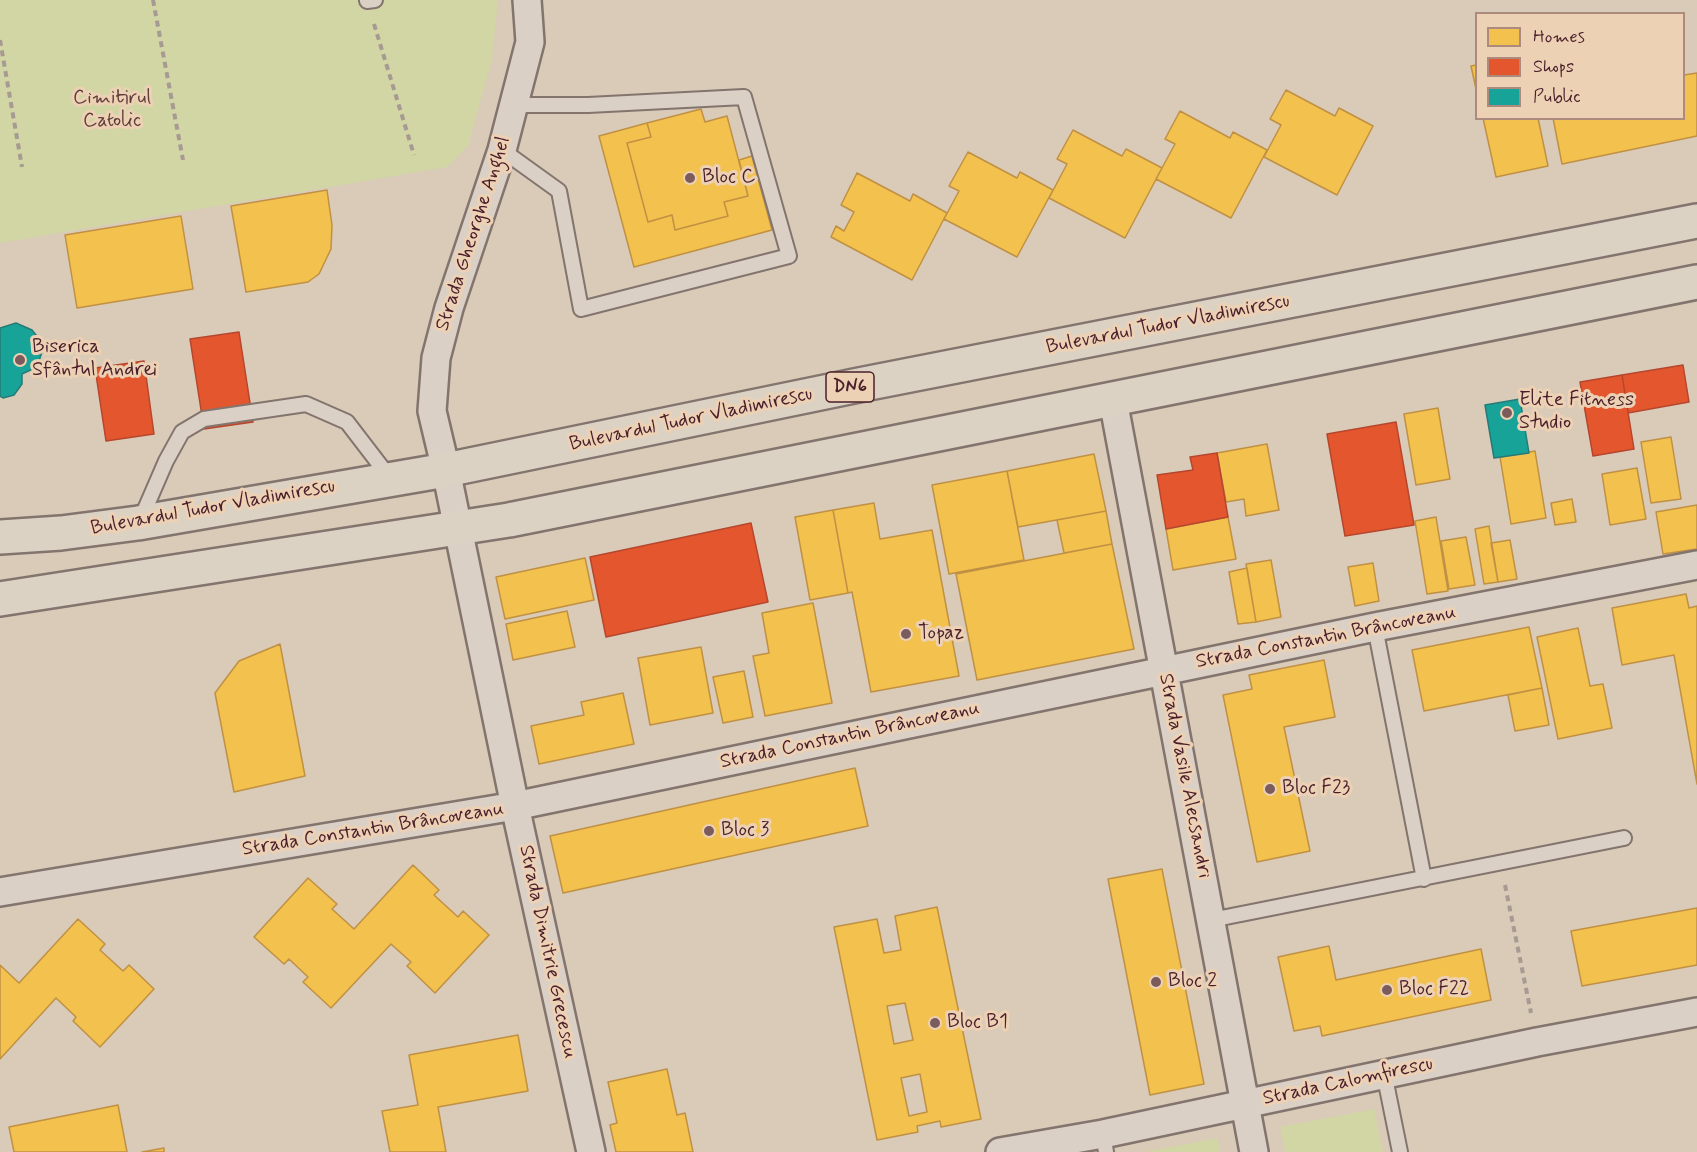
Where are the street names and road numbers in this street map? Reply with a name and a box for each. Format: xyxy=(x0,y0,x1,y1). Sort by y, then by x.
street label: Strada Gheorghe Anghel xyxy=(431,134,517,334)
street label: Bulevardul Tudor Vladimirescu xyxy=(1044,290,1292,360)
road number: DN6 xyxy=(826,372,874,402)
street label: Bulevardul Tudor Vladimirescu xyxy=(567,383,815,457)
street label: Bulevardul Tudor Vladimirescu xyxy=(89,475,337,541)
street label: Strada Constantin Brâncoveanu xyxy=(1194,601,1458,675)
street label: Strada Vasile Alecsandri xyxy=(1152,672,1216,880)
street label: Strada Constantin Brâncoveanu xyxy=(718,697,982,775)
street label: Strada Constantin Brâncoveanu xyxy=(240,797,506,863)
street label: Strada Dimitrie Grecescu xyxy=(513,843,581,1061)
street label: Strada Calomfirescu xyxy=(1261,1052,1435,1112)

